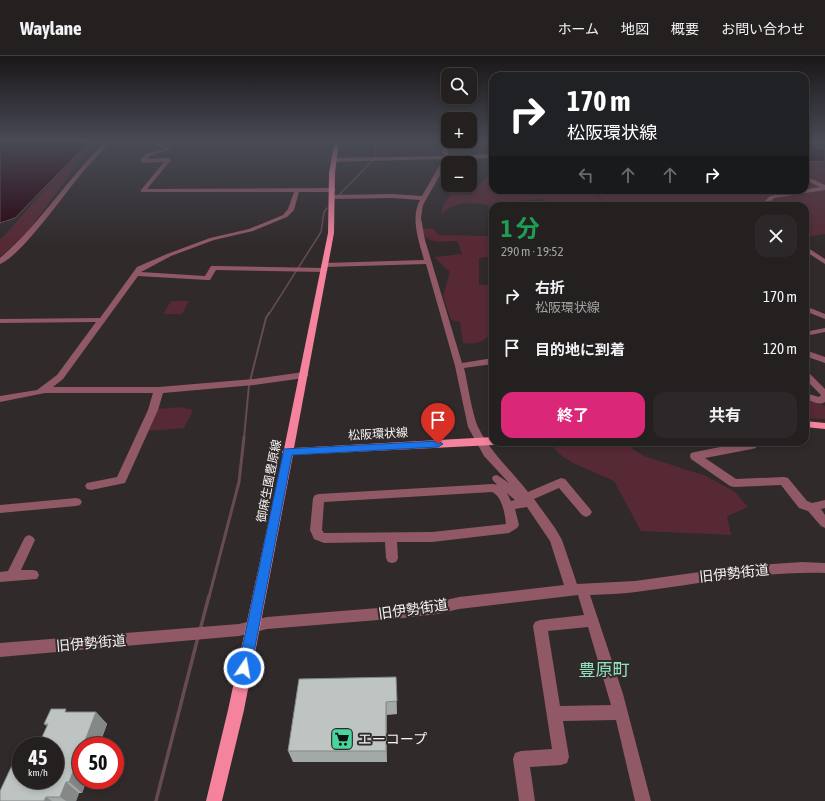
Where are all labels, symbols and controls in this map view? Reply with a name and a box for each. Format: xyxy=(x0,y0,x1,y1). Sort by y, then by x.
text: Waylane xyxy=(20,17,82,39)
text: ホーム xyxy=(557,21,599,37)
text: 地図 xyxy=(621,21,649,37)
text: 概要 xyxy=(671,21,699,37)
text: お問い合わせ xyxy=(721,21,805,37)
map controls xyxy=(441,68,477,192)
button: search xyxy=(441,68,477,104)
text: 170 m xyxy=(567,85,630,117)
icon: right xyxy=(501,88,553,140)
button: + xyxy=(441,112,477,148)
text: 松阪環状線 xyxy=(567,122,657,143)
button: − xyxy=(441,156,477,192)
icon: left xyxy=(575,164,597,186)
icon: ahead xyxy=(617,164,639,186)
icon: ahead xyxy=(659,164,681,186)
icon: right xyxy=(701,164,723,186)
text: 1 分 xyxy=(501,215,540,242)
button: close xyxy=(755,215,797,257)
text: 290 m · 19:52 xyxy=(501,244,564,259)
text: 右折 xyxy=(535,279,565,296)
icon: right xyxy=(501,285,523,307)
text: 170 m xyxy=(763,288,797,305)
text: 松阪環状線 xyxy=(535,300,600,315)
icon: arrive xyxy=(501,337,523,359)
text: 120 m xyxy=(763,340,797,357)
text: 目的地に到着 xyxy=(535,341,625,358)
button: 終了 xyxy=(501,392,645,438)
button: 共有 xyxy=(653,392,797,438)
pin xyxy=(421,403,455,444)
icon: arrive xyxy=(427,409,449,431)
street label: 松阪環状線 xyxy=(348,425,408,443)
street label: 御麻生園豊原線 xyxy=(254,438,284,524)
street label: 旧伊勢街道 xyxy=(698,561,770,585)
street label: 旧伊勢街道 xyxy=(377,596,449,622)
street label: 旧伊勢街道 xyxy=(55,632,127,654)
position arrow xyxy=(223,647,265,689)
district label: 豊原町 xyxy=(579,660,630,680)
supermarket icon: エーコープ xyxy=(329,726,355,752)
place label: エーコープ xyxy=(358,731,427,747)
speed limit sign: 50 xyxy=(72,737,124,789)
text: 45 xyxy=(29,746,47,769)
text: km/h xyxy=(28,767,48,778)

